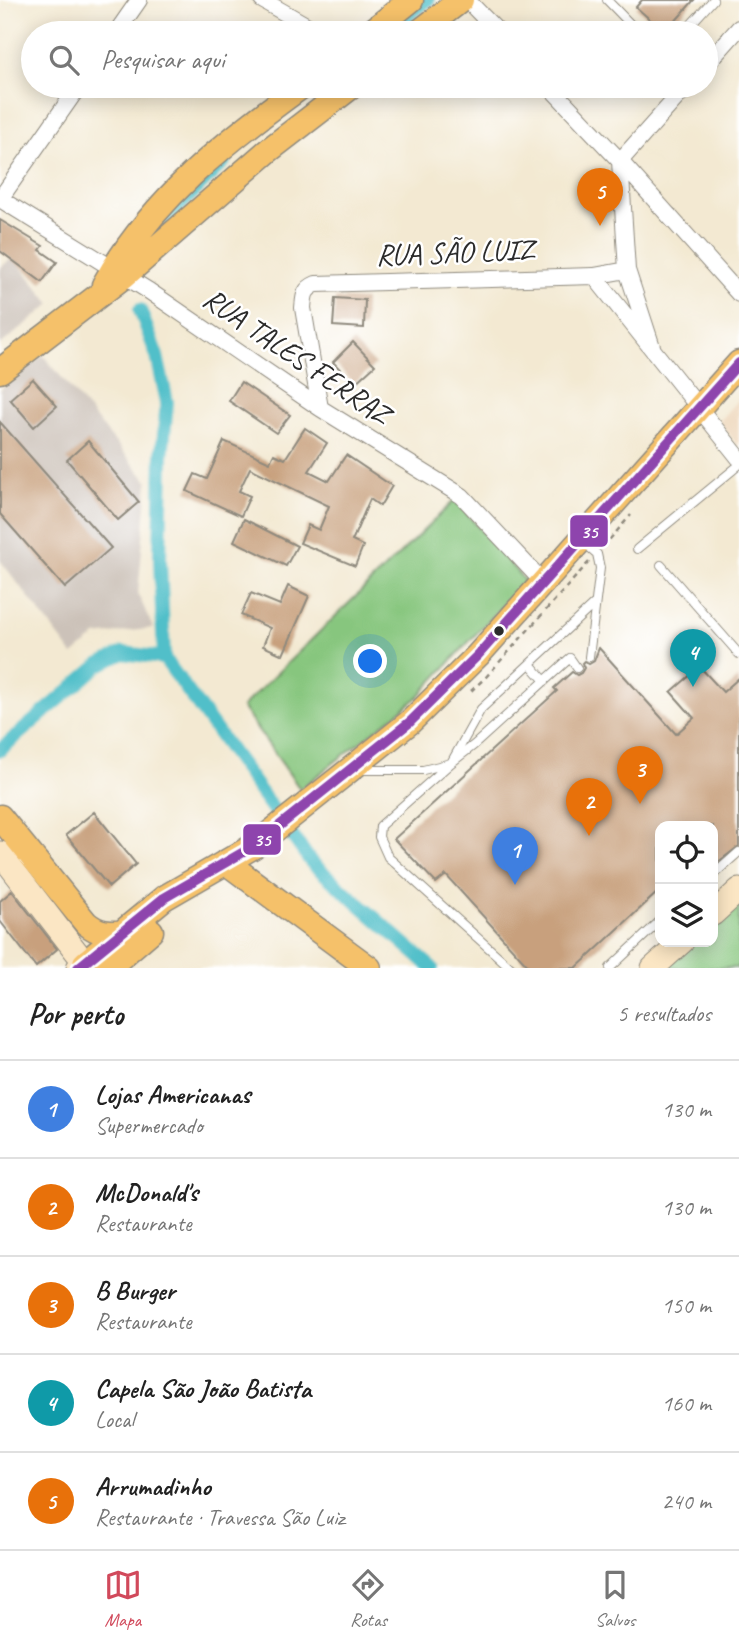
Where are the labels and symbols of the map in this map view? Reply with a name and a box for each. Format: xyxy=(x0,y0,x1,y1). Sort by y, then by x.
pin: 5 xyxy=(577,168,623,226)
street label: RUA SÃO LUIZ xyxy=(375,230,539,274)
street label: RUA TALES FERRAZ xyxy=(196,279,402,435)
line badge: 35 xyxy=(569,514,609,548)
text: 35 xyxy=(581,520,599,544)
unlabelled marker xyxy=(492,624,506,638)
pin: 4 xyxy=(670,629,716,687)
your location xyxy=(353,644,387,678)
pin: 3 xyxy=(617,746,663,804)
pin: 2 xyxy=(566,778,612,836)
line badge: 35 xyxy=(242,823,282,856)
pin: 1 xyxy=(492,827,538,885)
text: 35 xyxy=(254,828,272,852)

